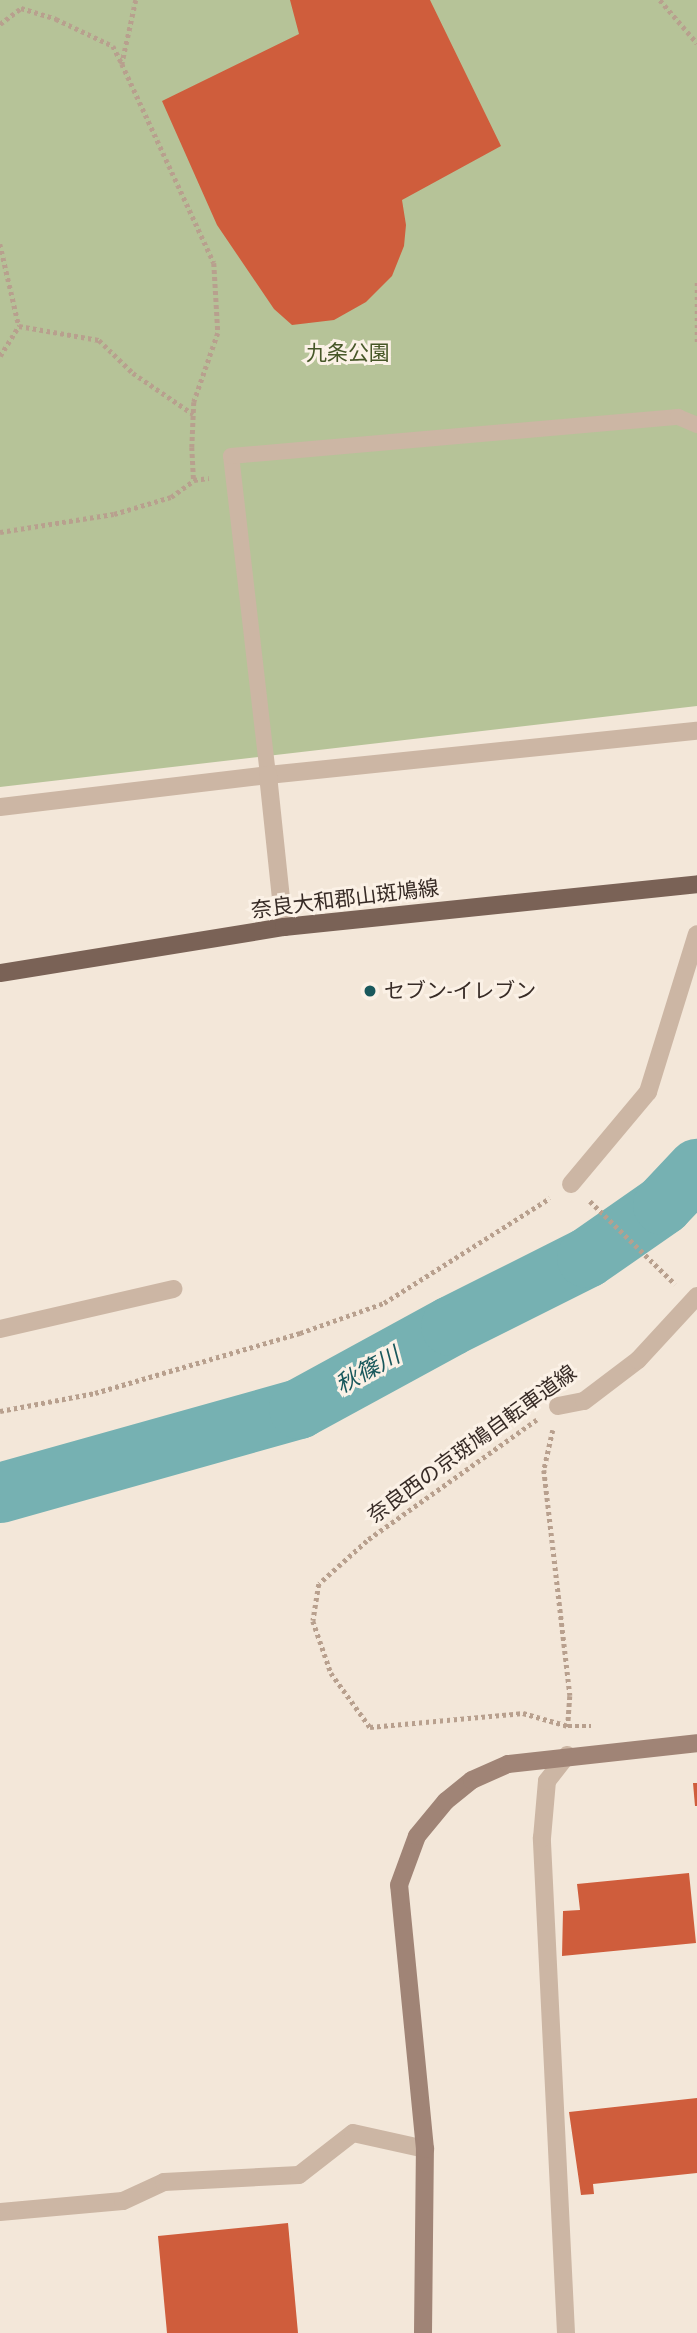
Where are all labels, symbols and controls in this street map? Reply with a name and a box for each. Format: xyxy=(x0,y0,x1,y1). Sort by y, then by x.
park label: 九条公園 xyxy=(306,340,390,366)
street label: 奈良大和郡山斑鳩線 xyxy=(250,875,440,923)
place label: セブン-イレブン xyxy=(384,978,536,1004)
marker: セブン-イレブン xyxy=(362,983,378,999)
water label: 秋篠川 xyxy=(331,1342,405,1400)
street label: 奈良西の京斑鳩自転車道線 xyxy=(363,1360,581,1528)

